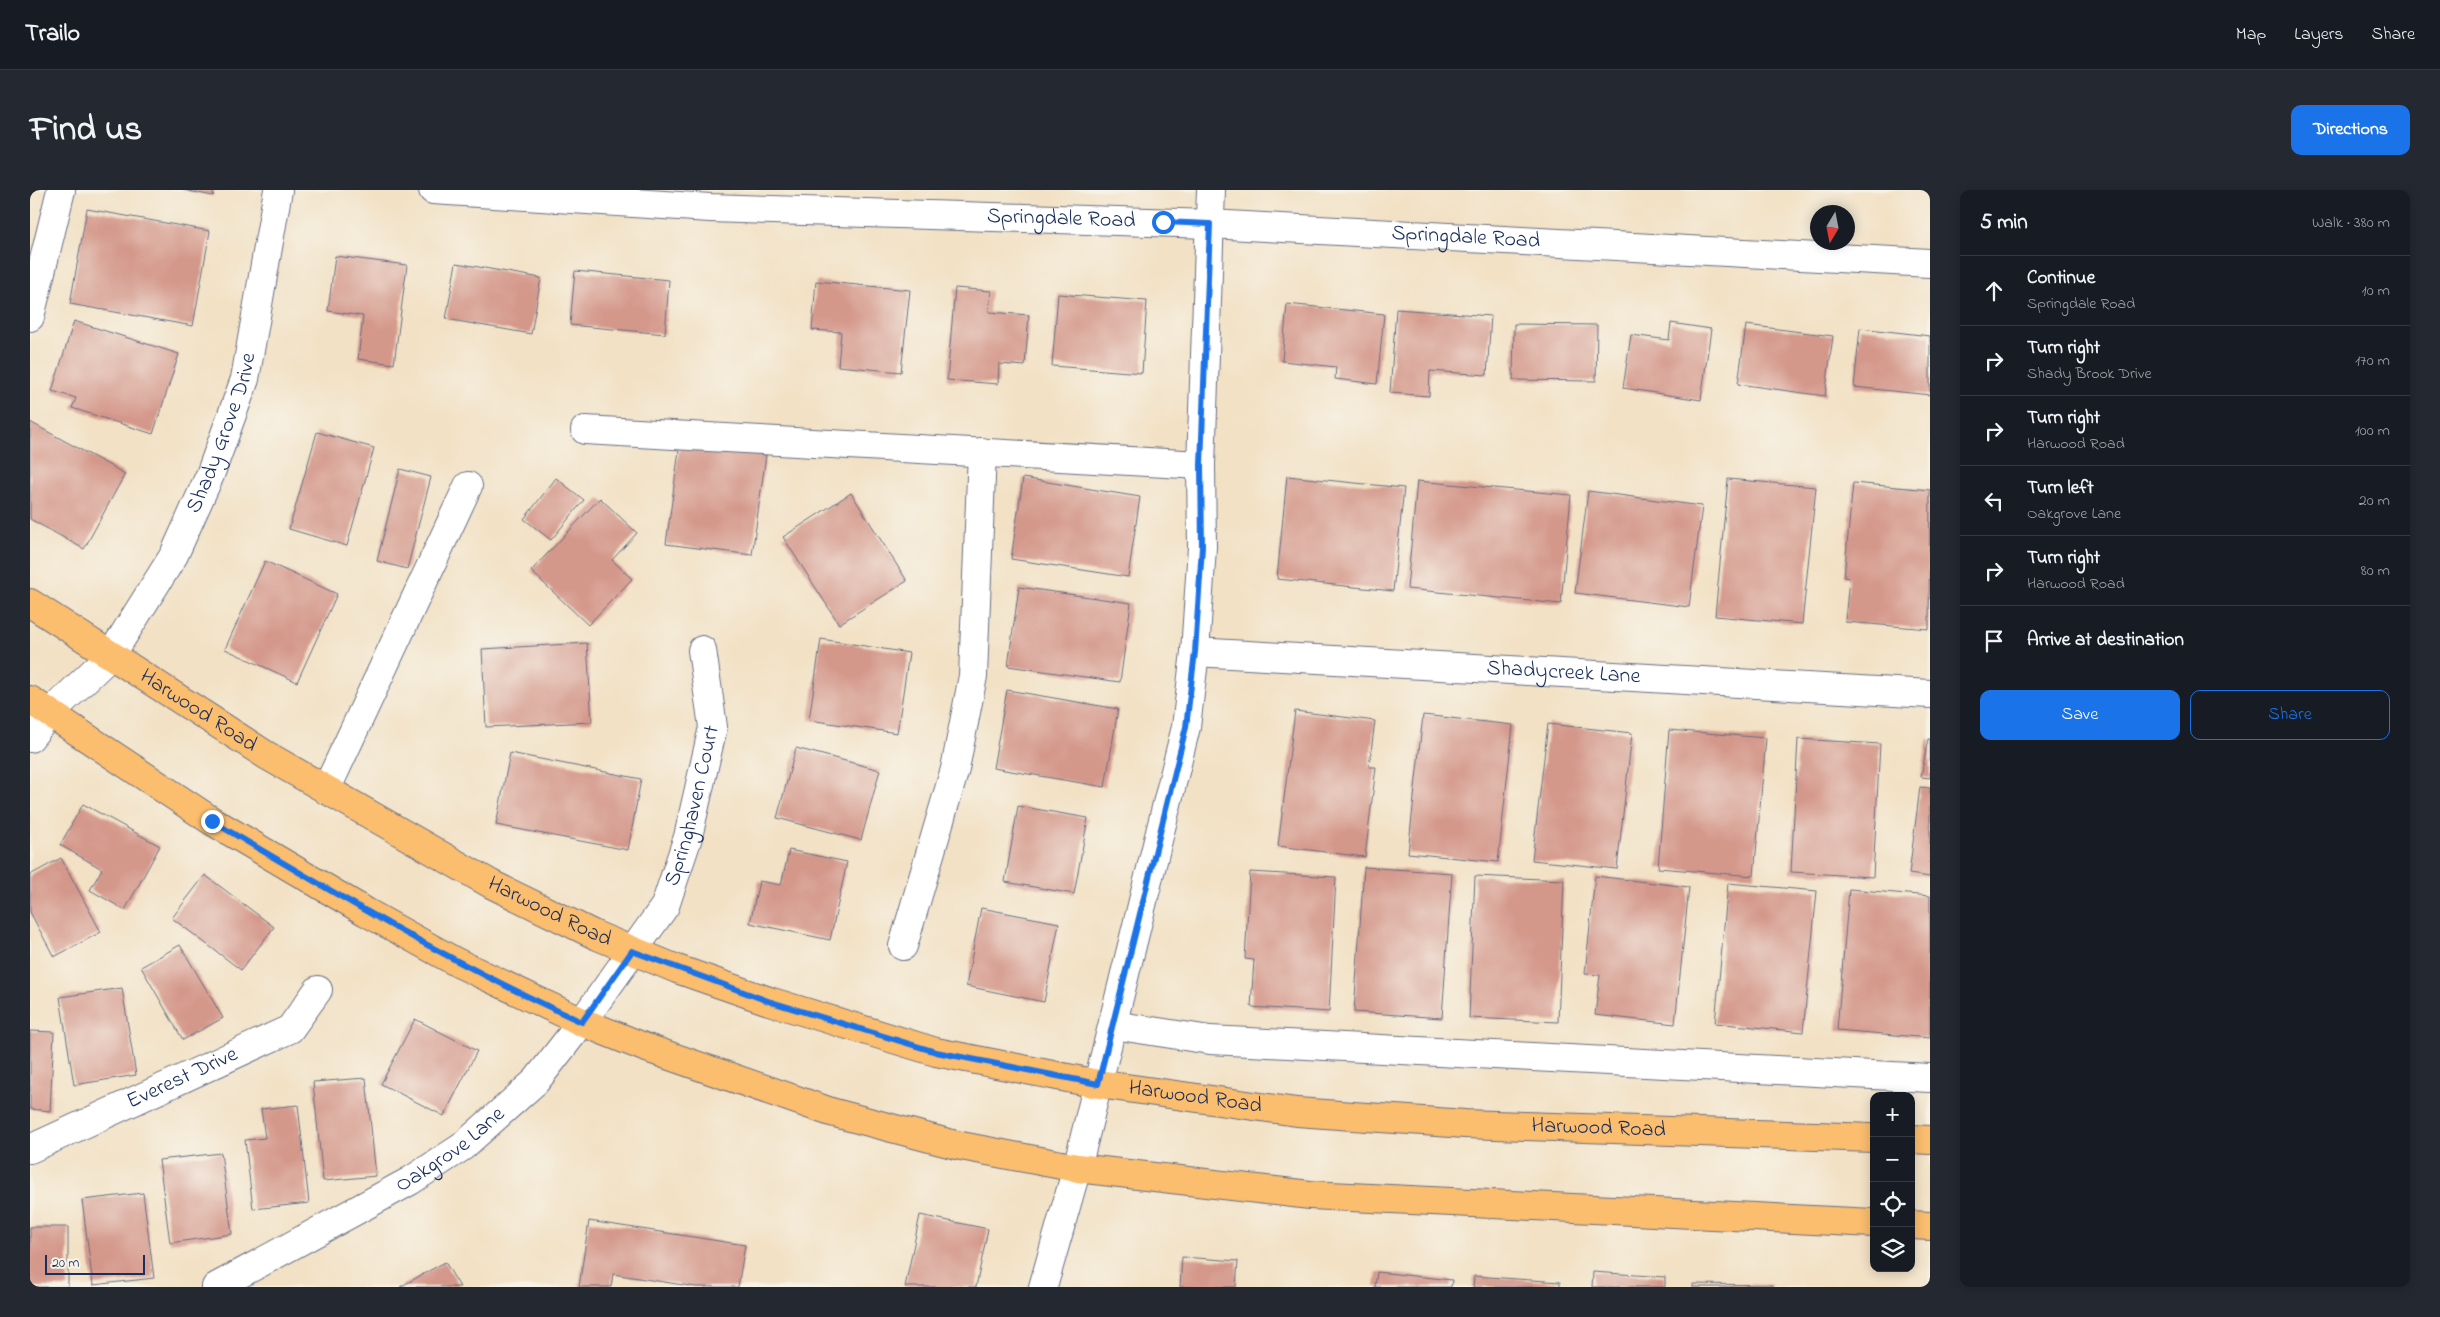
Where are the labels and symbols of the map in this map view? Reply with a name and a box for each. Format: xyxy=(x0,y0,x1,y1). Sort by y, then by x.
street label: Springdale Road xyxy=(986,201,1136,238)
north arrow xyxy=(1810,205,1855,250)
route start xyxy=(1152,211,1175,234)
street label: Springdale Road xyxy=(1391,218,1541,258)
street label: Shady Grove Drive xyxy=(179,350,265,519)
street label: Shadycreek Lane xyxy=(1486,653,1641,693)
street label: Harwood Road xyxy=(133,661,263,761)
street label: Springhaven Court xyxy=(657,722,729,890)
route end xyxy=(201,810,224,833)
street label: Harwood Road xyxy=(482,869,616,956)
street label: Everest Drive xyxy=(122,1039,243,1118)
street label: Harwood Road xyxy=(1126,1072,1264,1123)
street label: Oakgrove Lane xyxy=(390,1099,513,1202)
street label: Harwood Road xyxy=(1531,1110,1666,1147)
scale bar xyxy=(45,1252,145,1275)

